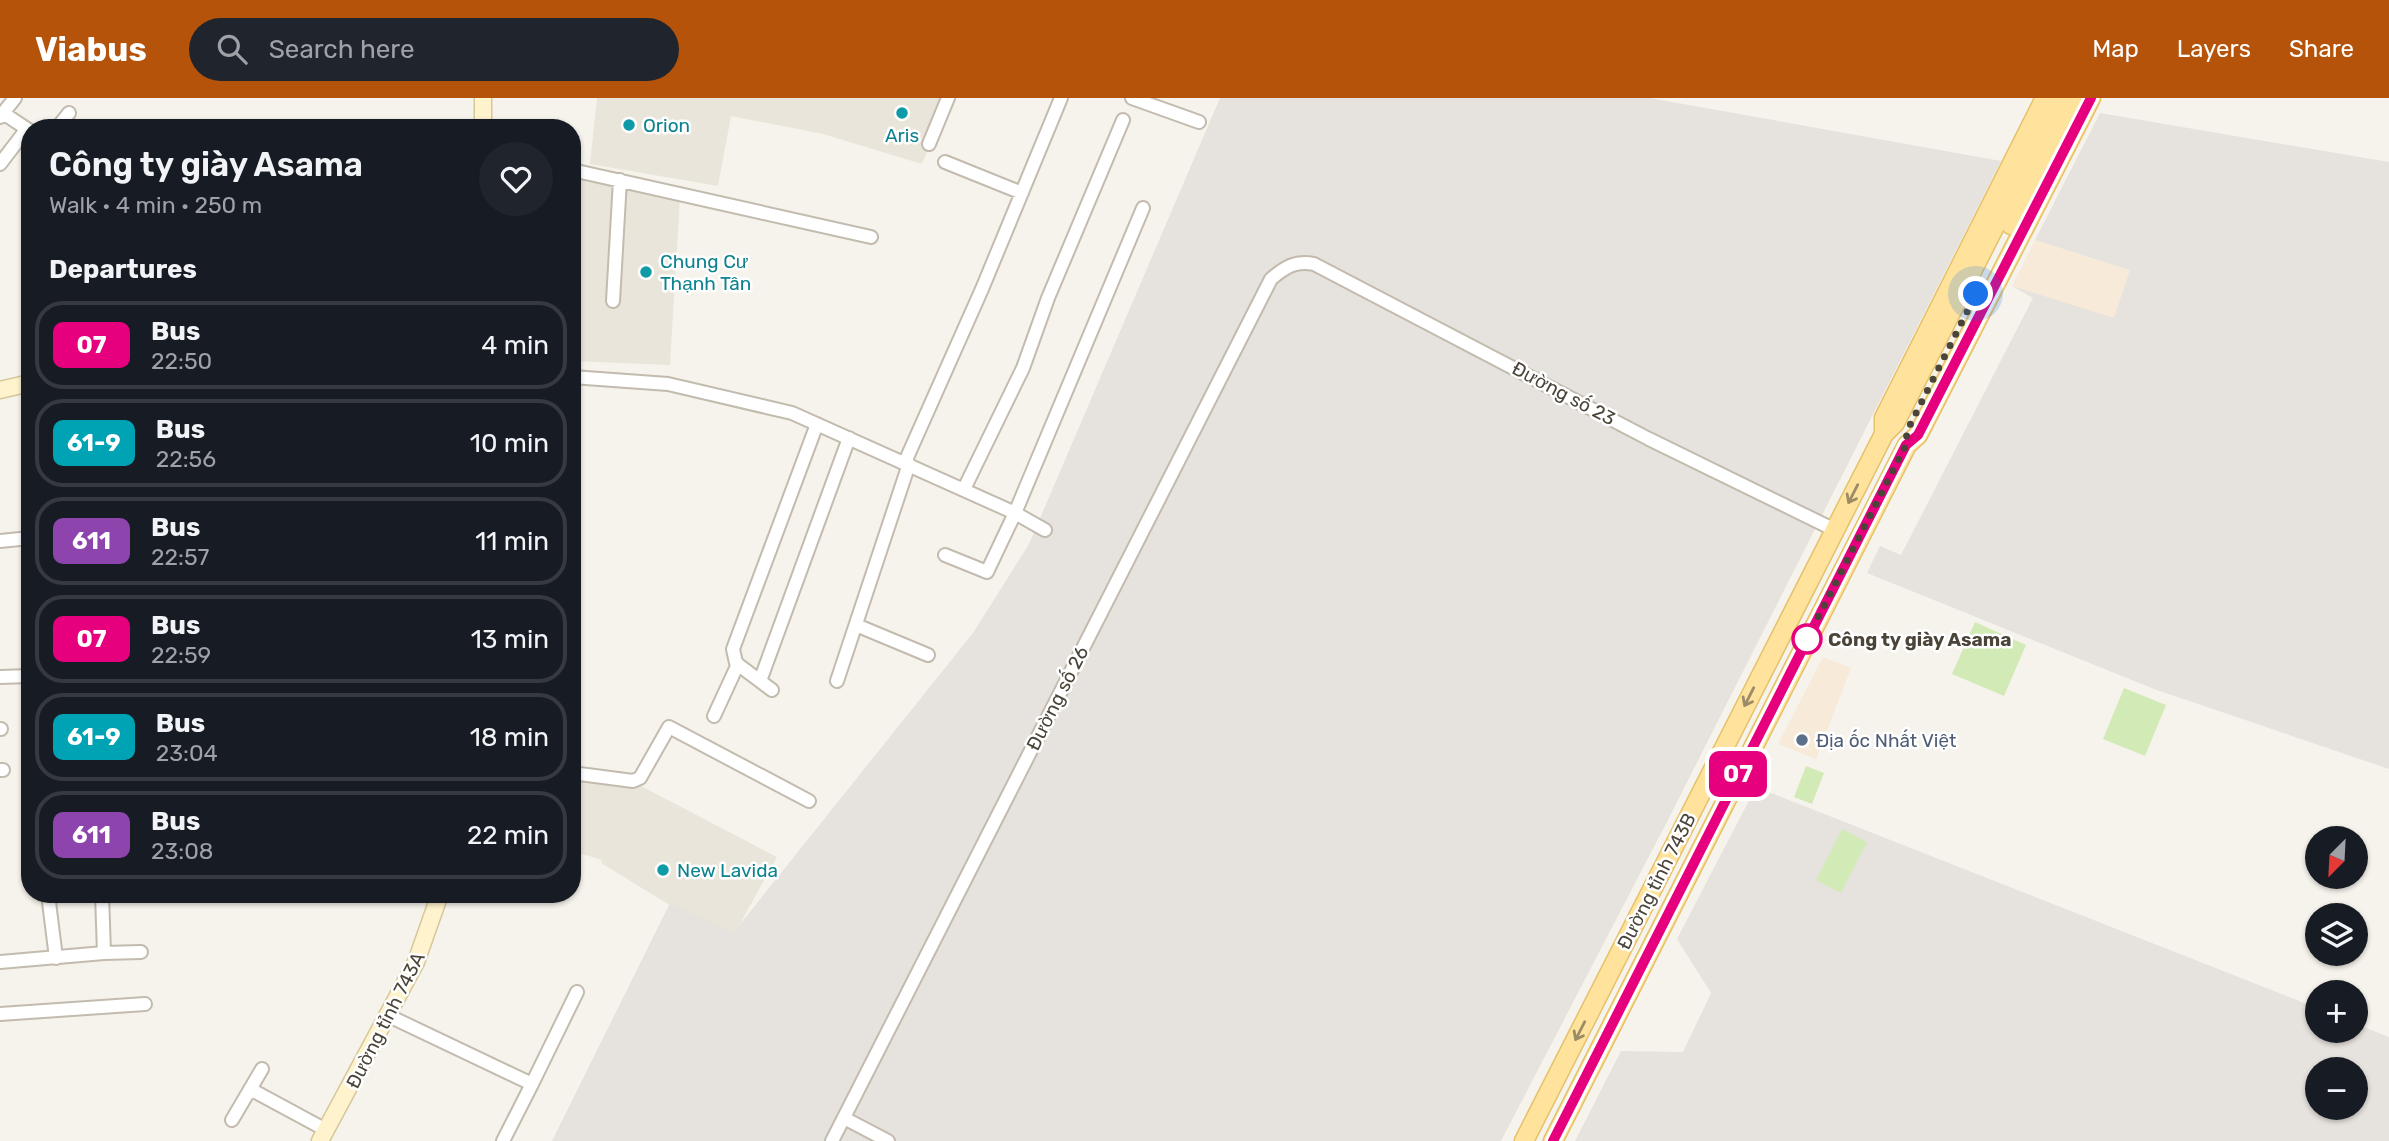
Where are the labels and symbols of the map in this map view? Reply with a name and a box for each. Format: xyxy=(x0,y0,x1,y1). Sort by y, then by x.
marker: Aris xyxy=(894,105,910,121)
place label: Orion xyxy=(643,114,690,137)
marker: Orion xyxy=(621,117,637,133)
place label: Aris xyxy=(885,124,919,147)
place label: Chung Cư Thạnh Tân xyxy=(660,250,751,295)
marker: Chung Cư Thạnh Tân xyxy=(638,264,654,280)
your location xyxy=(1958,276,1993,311)
street label: Đường số 23 xyxy=(1508,357,1619,430)
one-way arrow xyxy=(1846,483,1859,504)
marker: Công ty giày Asama xyxy=(1792,624,1822,654)
place label: Công ty giày Asama xyxy=(1828,628,2011,651)
street label: Đường số 26 xyxy=(1021,642,1094,754)
one-way arrow xyxy=(1742,686,1756,707)
place label: Địa ốc Nhất Việt xyxy=(1816,729,1957,752)
marker: Địa ốc Nhất Việt xyxy=(1794,732,1810,748)
line badge: 07 xyxy=(1706,751,1770,797)
street label: Đường tỉnh 743B xyxy=(1612,809,1701,953)
north arrow xyxy=(2305,826,2368,889)
place label: New Lavida xyxy=(677,859,778,882)
marker: New Lavida xyxy=(655,862,671,878)
street label: Đường tỉnh 743A xyxy=(341,948,430,1092)
one-way arrow xyxy=(1572,1020,1586,1041)

